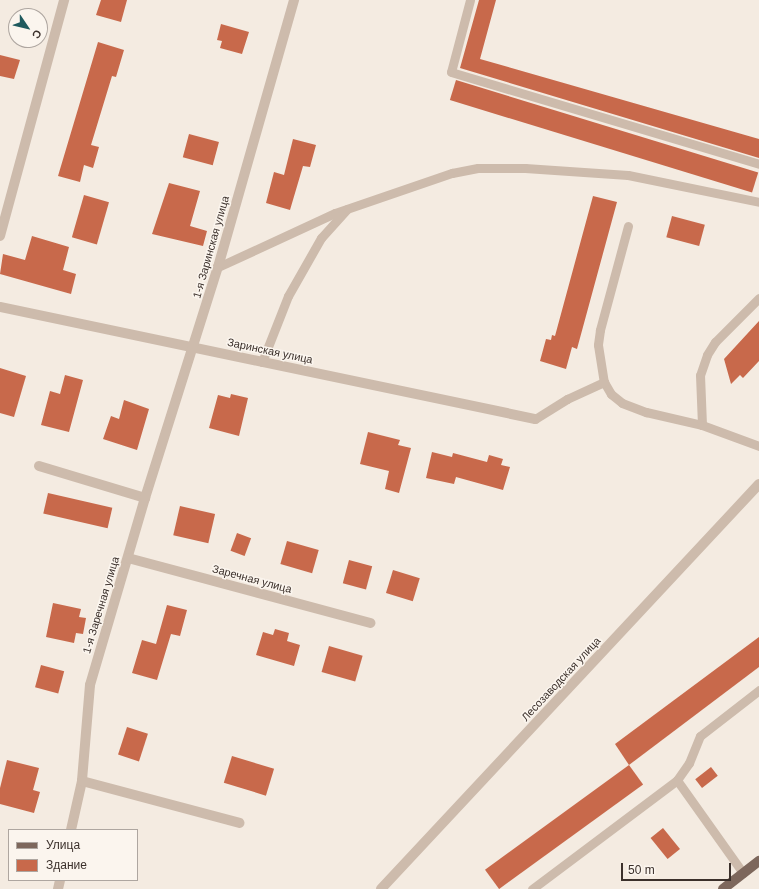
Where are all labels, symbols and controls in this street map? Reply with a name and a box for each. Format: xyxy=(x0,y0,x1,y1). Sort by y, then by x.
north arrow xyxy=(8,8,48,48)
text: С xyxy=(30,28,44,41)
street label: 1-я Заринская улица xyxy=(190,194,232,300)
street label: Заринская улица xyxy=(226,335,314,367)
street label: 1-я Заречная улица xyxy=(80,555,122,655)
street label: Заречная улица xyxy=(211,562,293,596)
street label: Лесозаводская улица xyxy=(519,634,603,724)
legend xyxy=(8,829,138,881)
text: Улица xyxy=(46,838,80,852)
scale bar xyxy=(623,855,733,881)
text: Здание xyxy=(46,858,87,872)
text: 50 m xyxy=(628,863,655,877)

